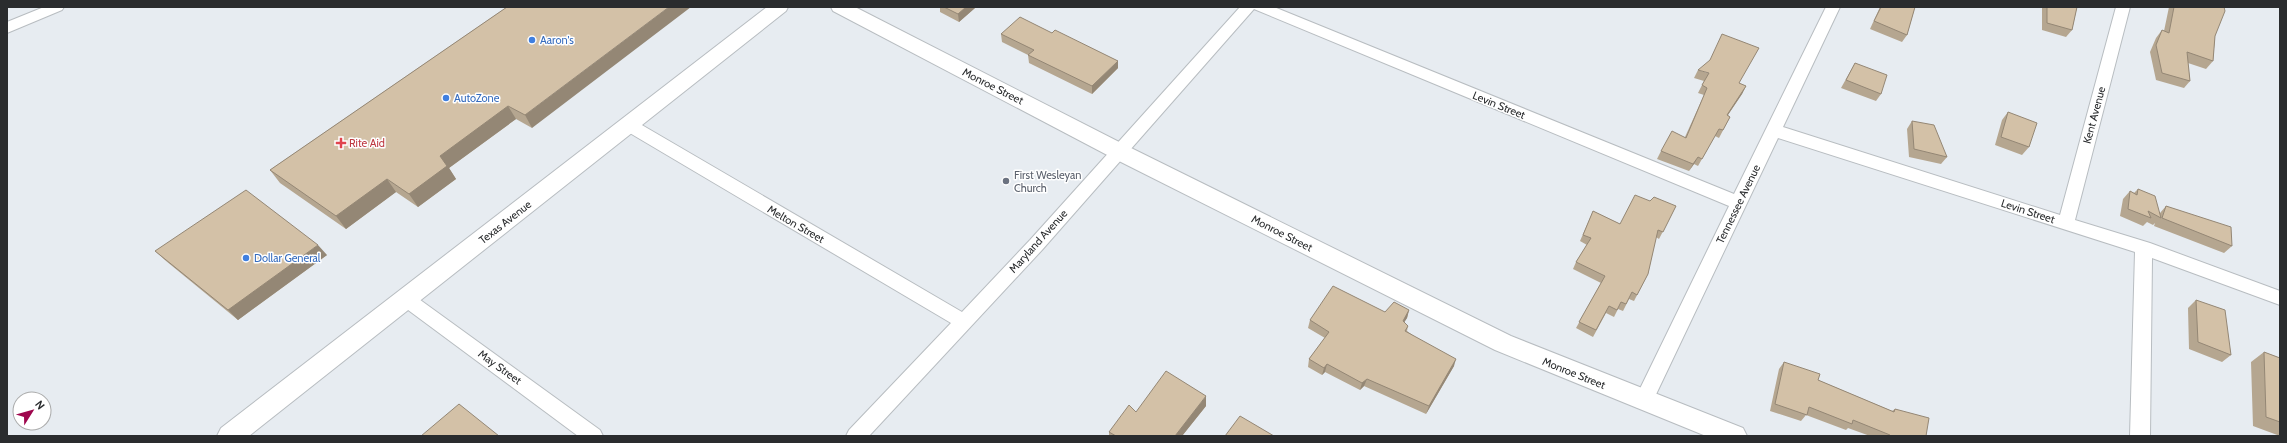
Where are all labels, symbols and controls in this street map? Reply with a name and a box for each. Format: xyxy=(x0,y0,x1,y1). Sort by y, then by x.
place label: Aaron's xyxy=(540,33,574,47)
marker: Aaron's xyxy=(527,35,537,45)
street label: Monroe Street xyxy=(960,65,1026,108)
street label: Kent Avenue xyxy=(2080,85,2108,145)
street label: Levin Street xyxy=(1471,88,1528,122)
place label: AutoZone xyxy=(454,91,500,105)
marker: AutoZone xyxy=(441,93,451,103)
place label: Rite Aid xyxy=(349,136,385,150)
marker: Rite Aid xyxy=(336,138,346,148)
street label: Tennessee Avenue xyxy=(1713,162,1763,246)
place label: First Wesleyan Church xyxy=(1014,168,1081,195)
marker: First Wesleyan Church xyxy=(1001,176,1011,186)
street label: Levin Street xyxy=(1999,196,2057,226)
street label: Texas Avenue xyxy=(476,197,534,247)
street label: Melton Street xyxy=(765,202,827,246)
street label: Maryland Avenue xyxy=(1006,206,1070,276)
street label: Monroe Street xyxy=(1249,212,1315,255)
place label: Dollar General xyxy=(254,251,321,265)
marker: Dollar General xyxy=(241,253,251,263)
street label: May Street xyxy=(476,347,525,388)
street label: Monroe Street xyxy=(1540,354,1608,392)
north arrow xyxy=(12,391,52,431)
text: N xyxy=(32,398,48,412)

